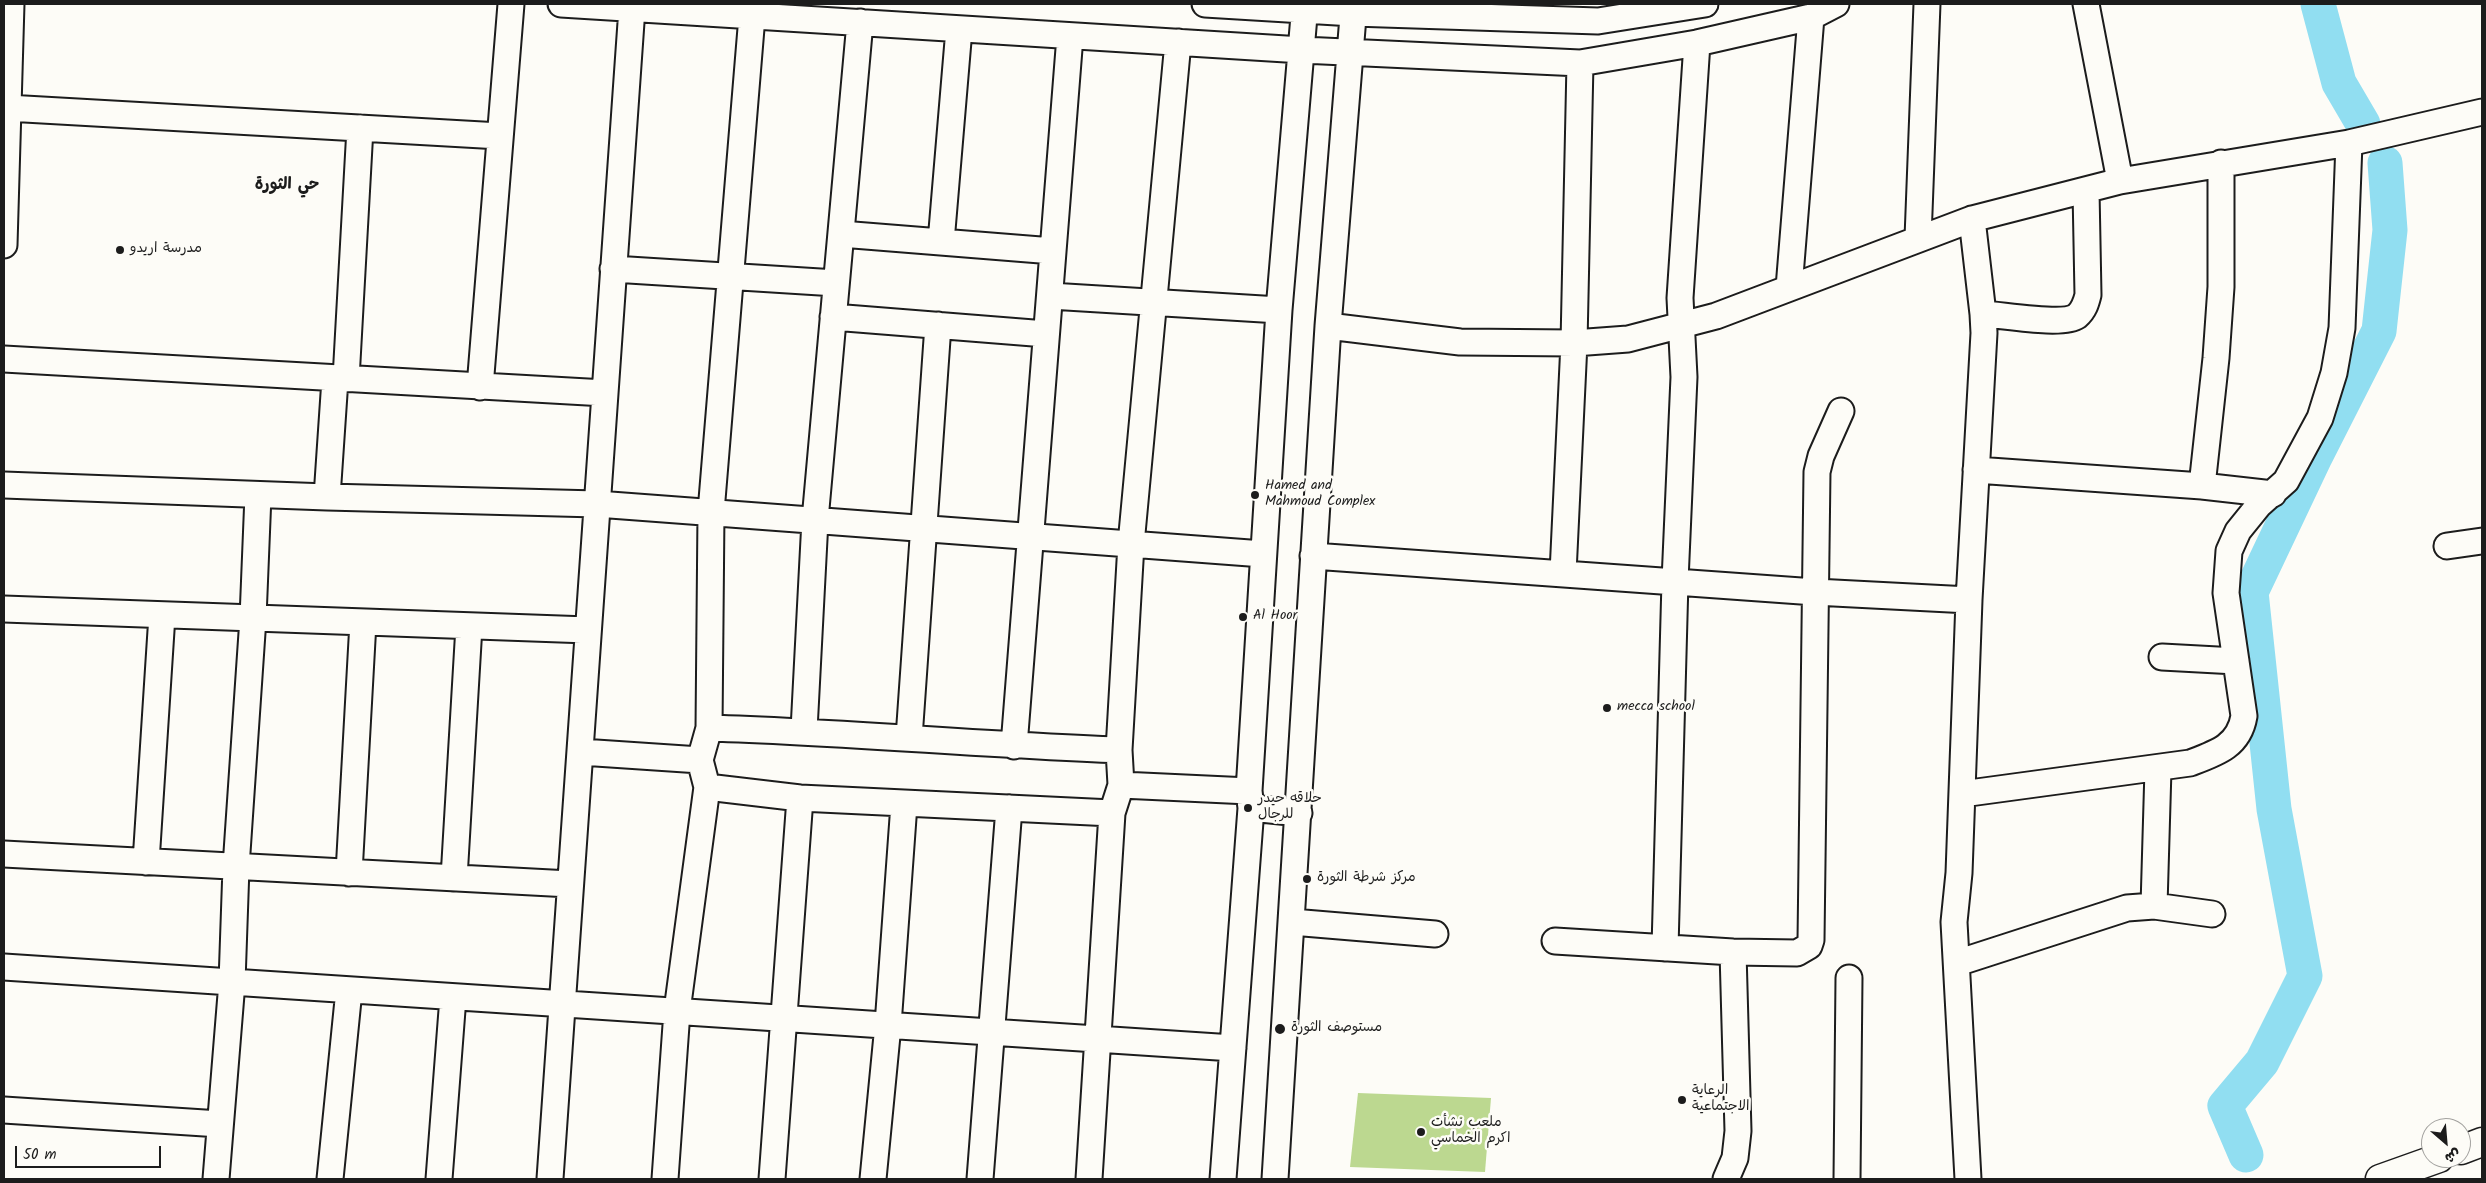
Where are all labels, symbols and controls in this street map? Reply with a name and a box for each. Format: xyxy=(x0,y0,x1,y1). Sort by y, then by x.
district label: حي الثورة xyxy=(255,176,319,196)
place label: مدرسة اريدو xyxy=(130,242,202,258)
marker: مدرسة اريدو xyxy=(114,244,126,256)
place label: Hamed and Mahmoud Complex xyxy=(1265,479,1375,512)
marker: Hamed and Mahmoud Complex xyxy=(1249,489,1261,501)
place label: Al Hoor xyxy=(1253,609,1297,625)
marker: Al Hoor xyxy=(1237,611,1249,623)
place label: mecca school xyxy=(1617,700,1695,716)
marker: mecca school xyxy=(1601,702,1613,714)
place label: حلاقه حيدر للرجال xyxy=(1258,792,1322,824)
marker: حلاقه حيدر للرجال xyxy=(1242,802,1254,814)
place label: مركز شرطة الثورة xyxy=(1317,871,1416,887)
marker: مركز شرطة الثورة xyxy=(1301,873,1313,885)
place label: مستوصف الثورة xyxy=(1291,1021,1382,1037)
marker: مستوصف الثورة xyxy=(1273,1022,1287,1036)
place label: الرعاية الاجتماعية xyxy=(1692,1084,1749,1116)
marker: الرعاية الاجتماعية xyxy=(1676,1094,1688,1106)
place label: ملعب نشأت اكرم الخماسي xyxy=(1431,1116,1510,1148)
north arrow xyxy=(2421,1118,2471,1168)
marker: ملعب نشأت اكرم الخماسي xyxy=(1415,1126,1427,1138)
scale bar xyxy=(18,1136,164,1168)
text: ش xyxy=(2440,1142,2464,1169)
text: 50 m xyxy=(23,1143,57,1167)

